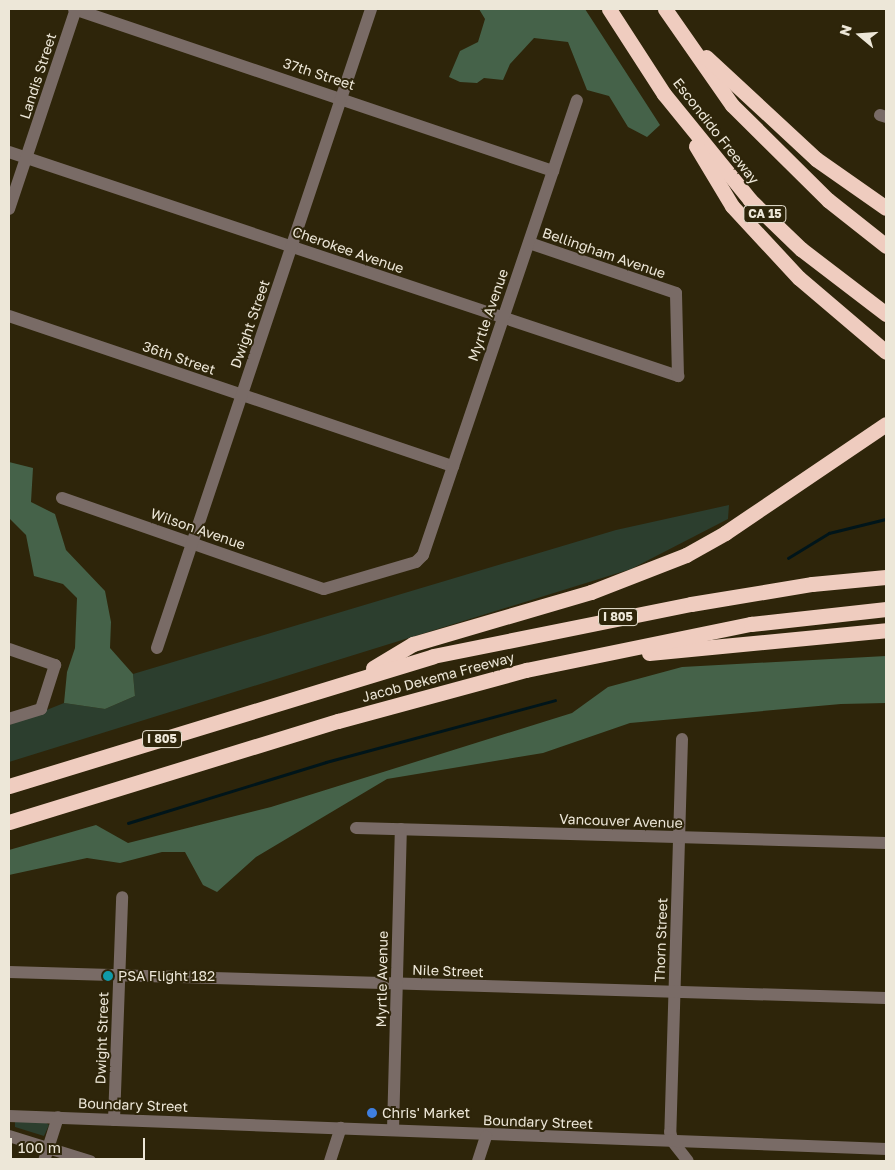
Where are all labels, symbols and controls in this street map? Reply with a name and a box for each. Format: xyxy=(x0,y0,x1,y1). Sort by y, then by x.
north arrow xyxy=(835,10,885,60)
text: N xyxy=(836,23,855,38)
street label: Landis Street xyxy=(16,31,60,121)
street label: 37th Street xyxy=(281,54,357,94)
street label: Escondido Freeway xyxy=(669,75,763,187)
road number: CA 15 xyxy=(742,204,788,223)
street label: Cherokee Avenue xyxy=(290,223,406,277)
street label: Bellingham Avenue xyxy=(540,224,668,282)
street label: Myrtle Avenue xyxy=(464,267,512,363)
street label: Dwight Street xyxy=(227,278,273,370)
street label: 36th Street xyxy=(140,338,218,378)
street label: Wilson Avenue xyxy=(148,505,248,553)
road number: I 805 xyxy=(598,608,638,626)
street label: Jacob Dekema Freeway xyxy=(360,648,516,706)
road number: I 805 xyxy=(142,730,182,749)
street label: Vancouver Avenue xyxy=(559,810,683,832)
street label: Thorn Street xyxy=(651,897,671,983)
street label: Myrtle Avenue xyxy=(373,931,391,1027)
street label: Nile Street xyxy=(412,961,484,981)
place label: PSA Flight 182 xyxy=(118,968,215,984)
marker: PSA Flight 182 xyxy=(102,970,114,982)
street label: Dwight Street xyxy=(92,991,112,1085)
street label: Boundary Street xyxy=(78,1095,188,1115)
place label: Chris' Market xyxy=(382,1105,470,1121)
marker: Chris' Market xyxy=(366,1107,378,1119)
street label: Boundary Street xyxy=(483,1112,593,1132)
scale bar xyxy=(12,1128,148,1160)
text: 100 m xyxy=(18,1138,61,1156)

